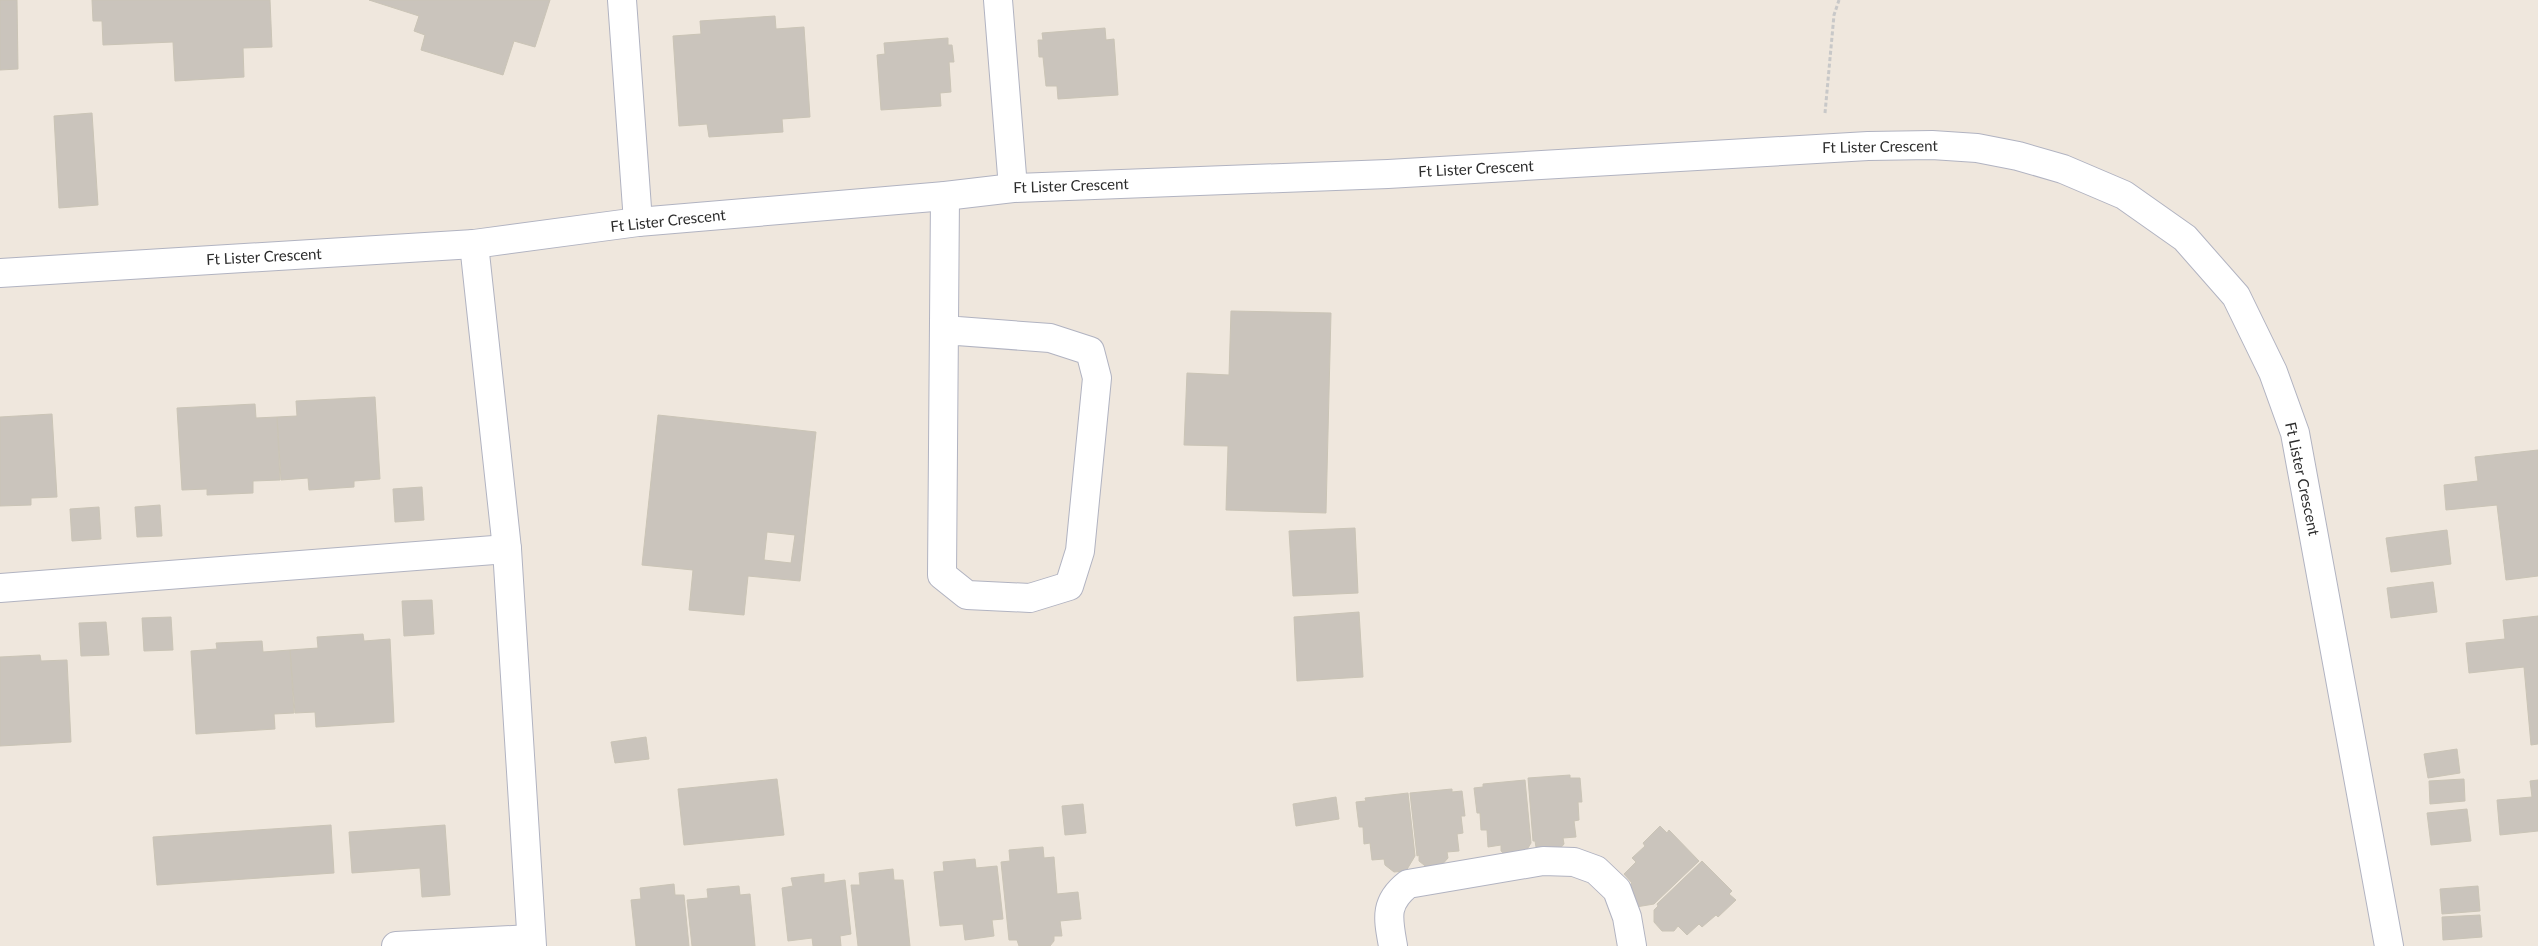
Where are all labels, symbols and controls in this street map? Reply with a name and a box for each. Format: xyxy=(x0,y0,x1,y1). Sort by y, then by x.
street label: Ft Lister Crescent xyxy=(1822,136,1939,156)
street label: Ft Lister Crescent xyxy=(1418,156,1535,180)
street label: Ft Lister Crescent xyxy=(1013,174,1130,196)
street label: Ft Lister Crescent xyxy=(609,205,727,235)
street label: Ft Lister Crescent xyxy=(206,244,323,268)
street label: Ft Lister Crescent xyxy=(2282,420,2324,538)

